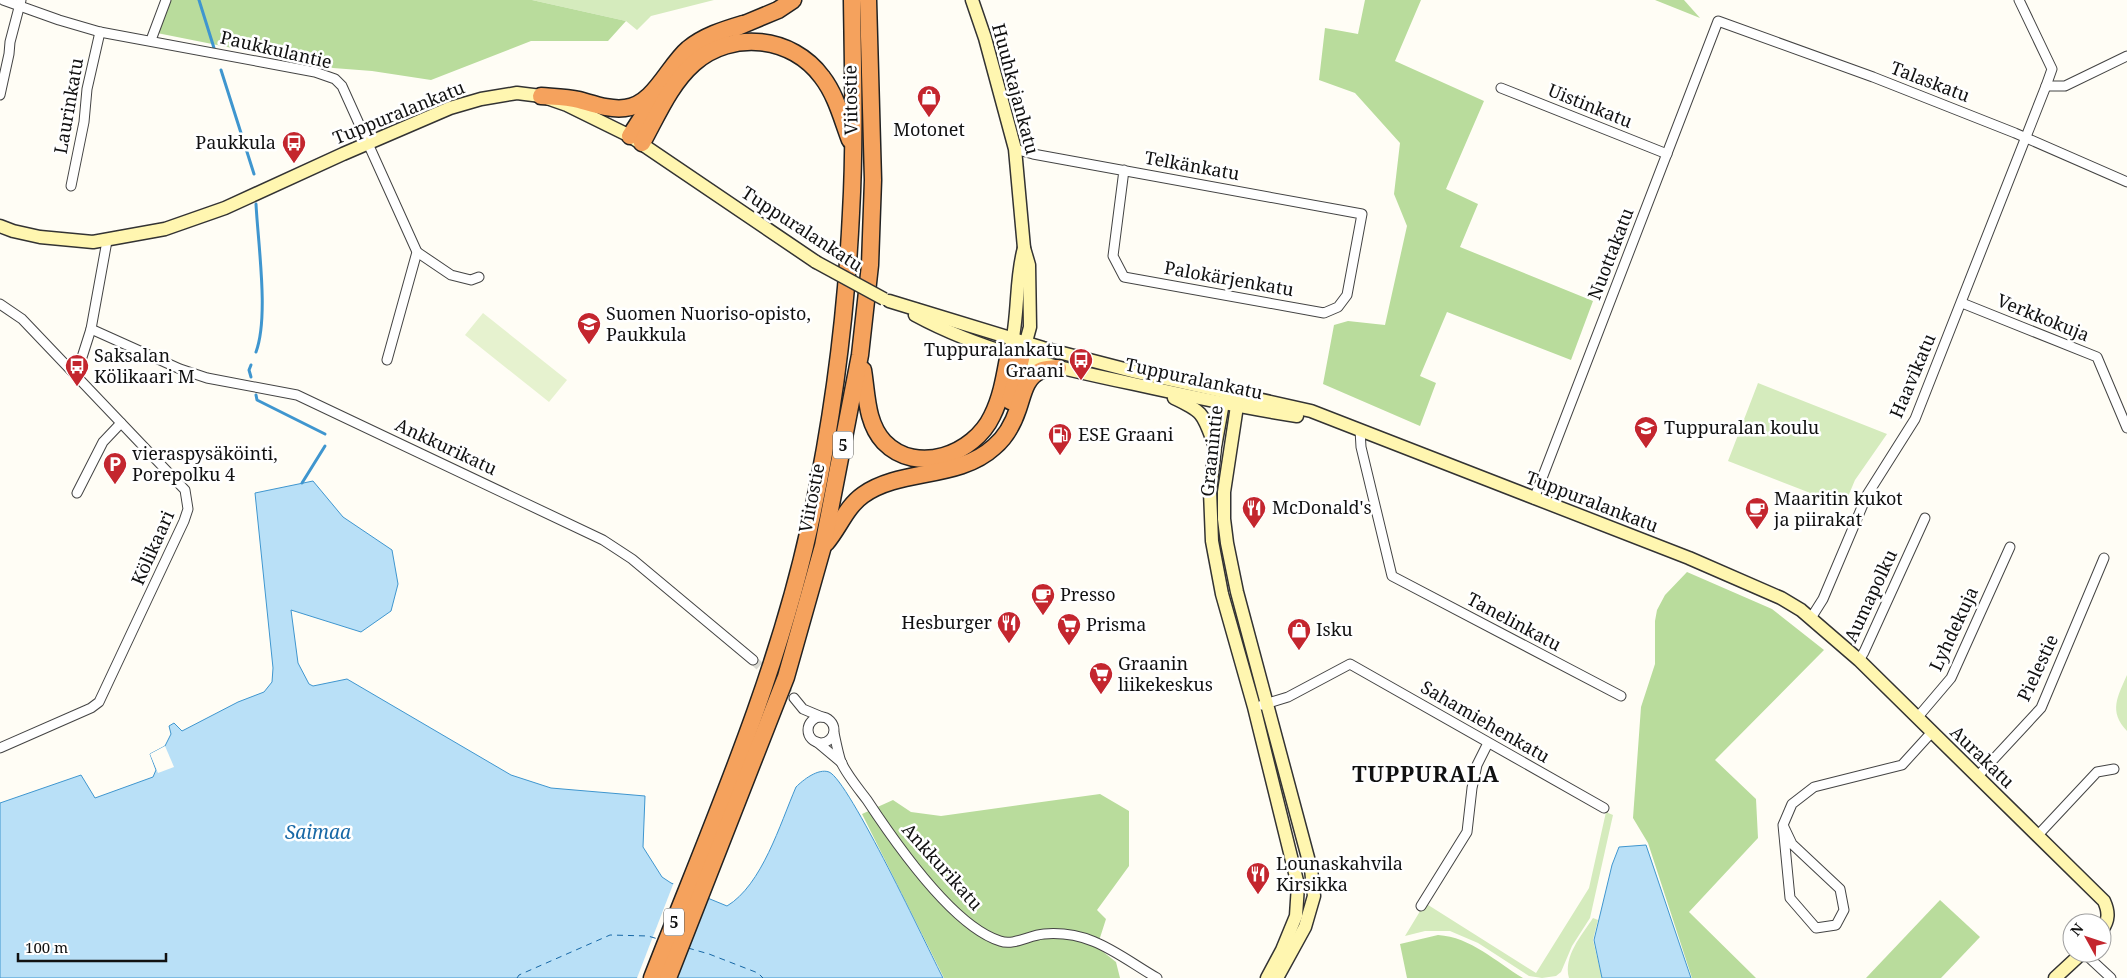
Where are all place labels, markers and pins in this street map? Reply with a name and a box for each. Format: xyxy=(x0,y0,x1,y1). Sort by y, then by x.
shop icon: Motonet xyxy=(916,84,942,118)
place label: Motonet xyxy=(893,117,965,141)
place label: Paukkula xyxy=(195,130,276,154)
bus stop icon: Paukkula xyxy=(281,130,307,164)
place label: Suomen Nuoriso-opisto, Paukkula xyxy=(606,301,811,346)
school or university icon: Suomen Nuoriso-opisto, Paukkula xyxy=(576,311,602,345)
place label: Tuppuralankatu Graani xyxy=(924,337,1065,382)
place label: Saksalan Kölikaari M xyxy=(94,343,195,388)
bus stop icon: Tuppuralankatu Graani xyxy=(1068,347,1094,381)
bus stop icon: Saksalan Kölikaari M xyxy=(64,353,90,387)
school or university icon: Tuppuralan koulu xyxy=(1633,415,1659,449)
place label: Tuppuralan koulu xyxy=(1664,415,1820,439)
fuel station icon: ESE Graani xyxy=(1047,422,1073,456)
place label: ESE Graani xyxy=(1078,422,1174,446)
place label: vieraspysäköinti, Porepolku 4 xyxy=(132,441,278,486)
parking icon: vieraspysäköinti, Porepolku 4 xyxy=(102,451,128,485)
place label: Maaritin kukot ja piirakat xyxy=(1773,486,1903,531)
restaurant icon: McDonald's xyxy=(1241,495,1267,529)
place label: McDonald's xyxy=(1272,495,1372,519)
cafe icon: Maaritin kukot ja piirakat xyxy=(1744,496,1770,530)
cafe icon: Presso xyxy=(1030,582,1056,616)
place label: Presso xyxy=(1060,582,1116,606)
place label: Hesburger xyxy=(901,610,993,634)
restaurant icon: Hesburger xyxy=(996,610,1022,644)
supermarket icon: Prisma xyxy=(1056,612,1082,646)
place label: Prisma xyxy=(1086,612,1146,636)
shop icon: Isku xyxy=(1286,617,1312,651)
place label: Isku xyxy=(1316,617,1353,641)
place label: Graanin liikekeskus xyxy=(1118,651,1213,696)
supermarket icon: Graanin liikekeskus xyxy=(1088,661,1114,695)
place label: Lounaskahvila Kirsikka xyxy=(1276,851,1403,896)
restaurant icon: Lounaskahvila Kirsikka xyxy=(1245,861,1271,895)

